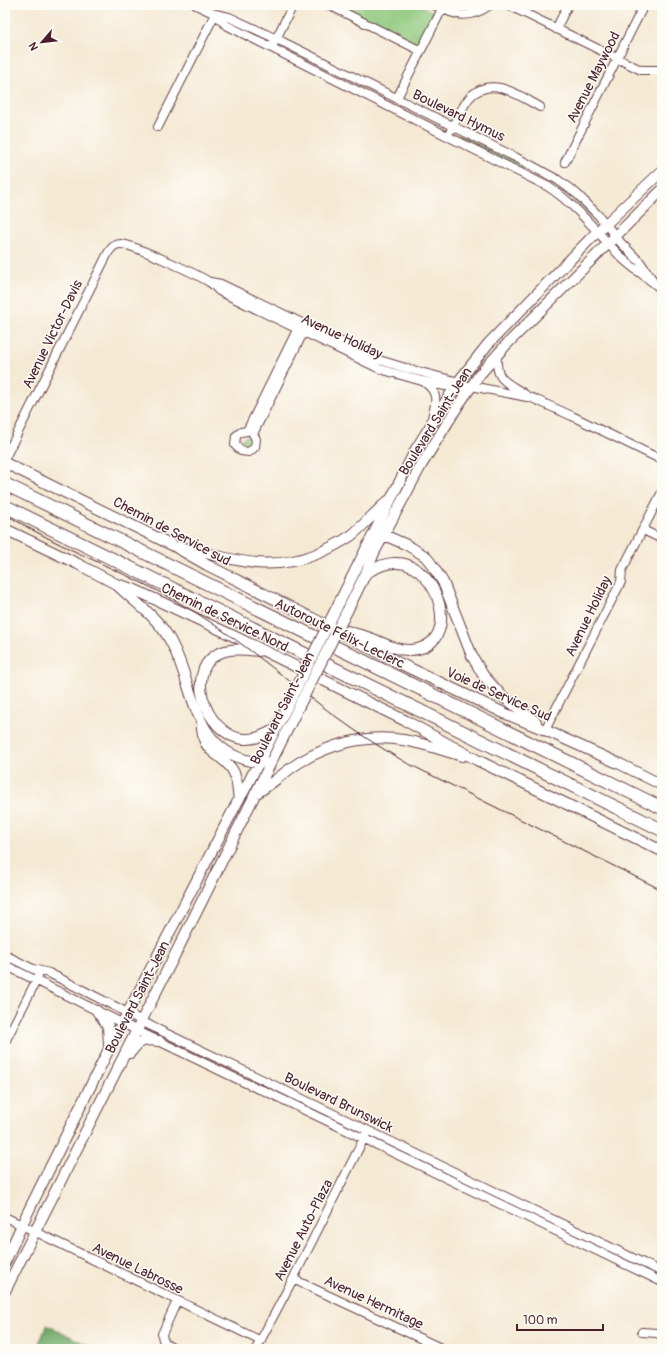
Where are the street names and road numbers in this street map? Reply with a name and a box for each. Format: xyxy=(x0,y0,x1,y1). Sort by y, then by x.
street label: Avenue Maywood xyxy=(563,29,624,126)
street label: Boulevard Hymus xyxy=(410,86,508,145)
street label: Avenue Victor-Davis xyxy=(19,277,86,391)
street label: Avenue Holiday xyxy=(298,310,385,363)
street label: Boulevard Saint-Jean xyxy=(395,364,476,478)
street label: Chemin de Service sud xyxy=(110,493,233,570)
street label: Avenue Holiday xyxy=(562,573,615,659)
street label: Chemin de Service Nord xyxy=(159,579,291,656)
street label: Autoroute Félix-Leclerc xyxy=(272,595,408,672)
street label: Boulevard Saint-Jean xyxy=(247,649,318,767)
street label: Voie de Service Sud xyxy=(444,664,554,725)
street label: Boulevard Saint-Jean xyxy=(102,938,173,1056)
street label: Boulevard Brunswick xyxy=(282,1069,396,1136)
street label: Avenue Auto-Plaza xyxy=(270,1177,336,1284)
street label: Avenue Labrosse xyxy=(90,1239,186,1298)
street label: Avenue Hermitage xyxy=(322,1272,426,1333)

